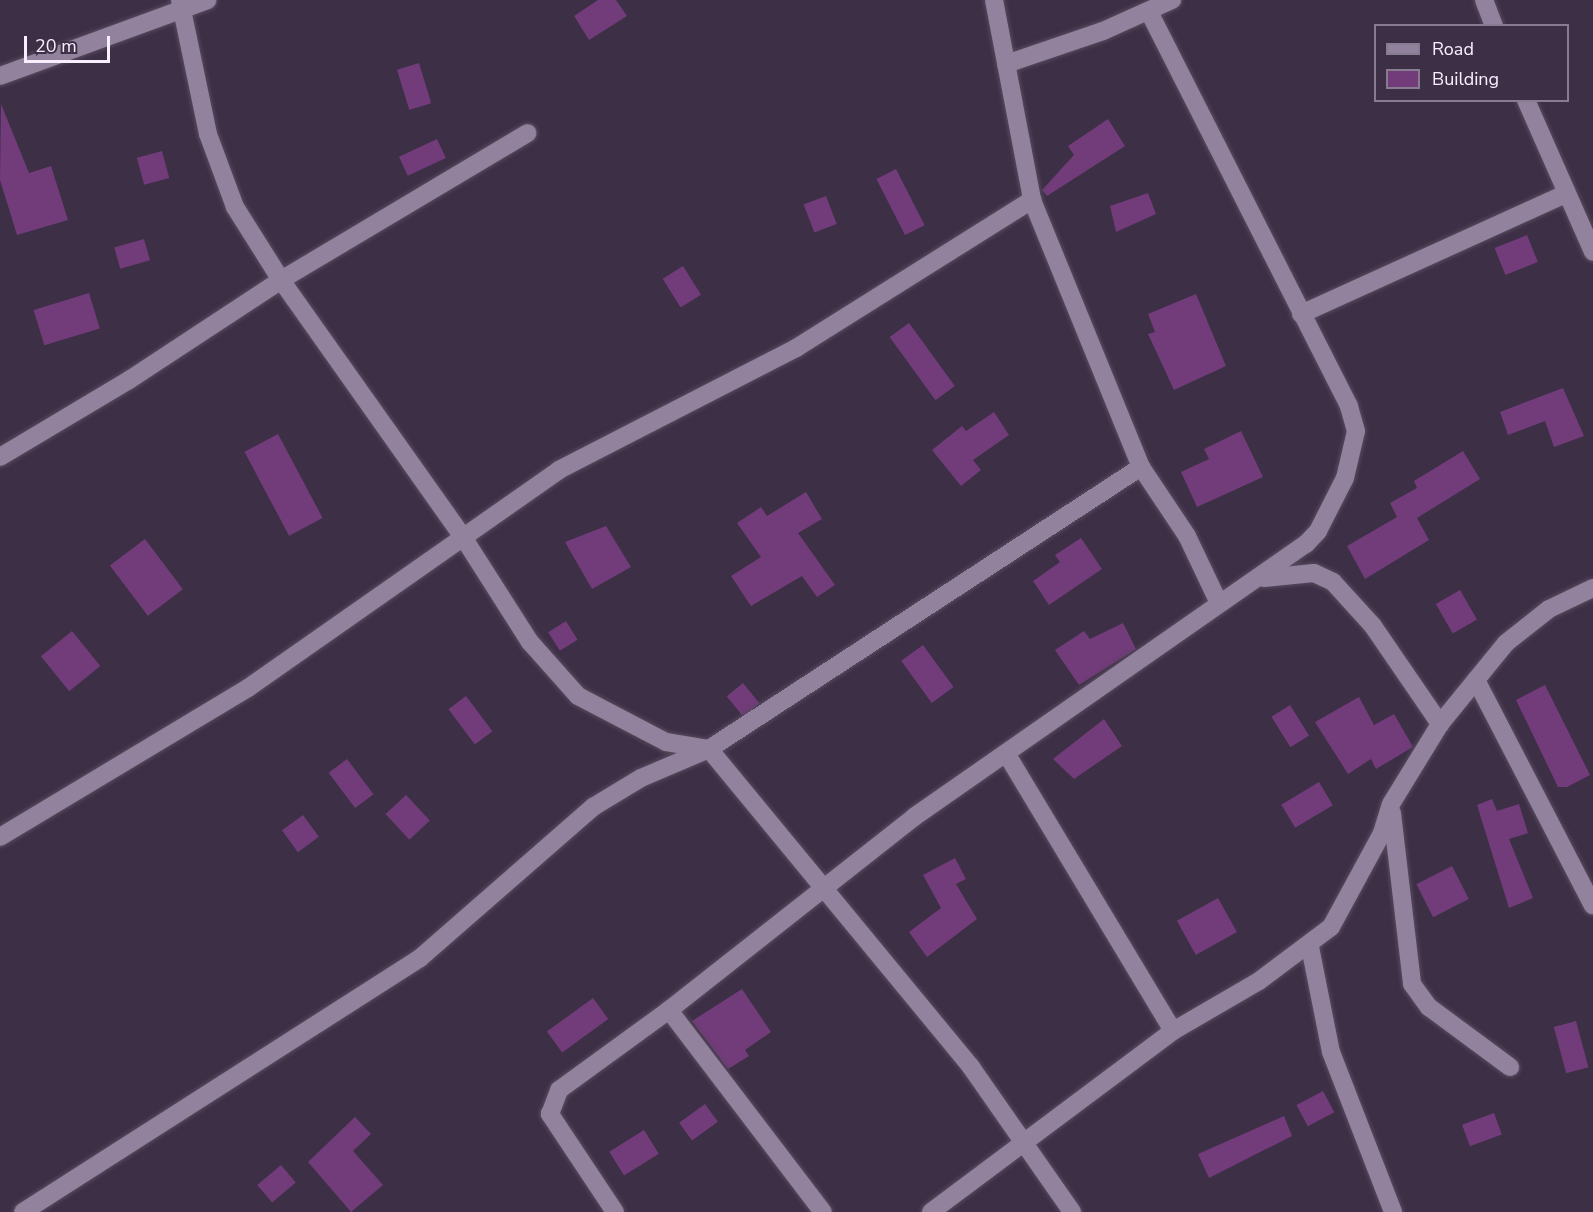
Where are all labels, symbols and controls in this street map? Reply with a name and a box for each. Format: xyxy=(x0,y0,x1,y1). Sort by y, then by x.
scale bar xyxy=(27,24,112,62)
legend xyxy=(1374,24,1569,102)
text: 20 m xyxy=(35,34,77,58)
text: Road xyxy=(1432,37,1474,61)
text: Building xyxy=(1432,67,1499,91)

